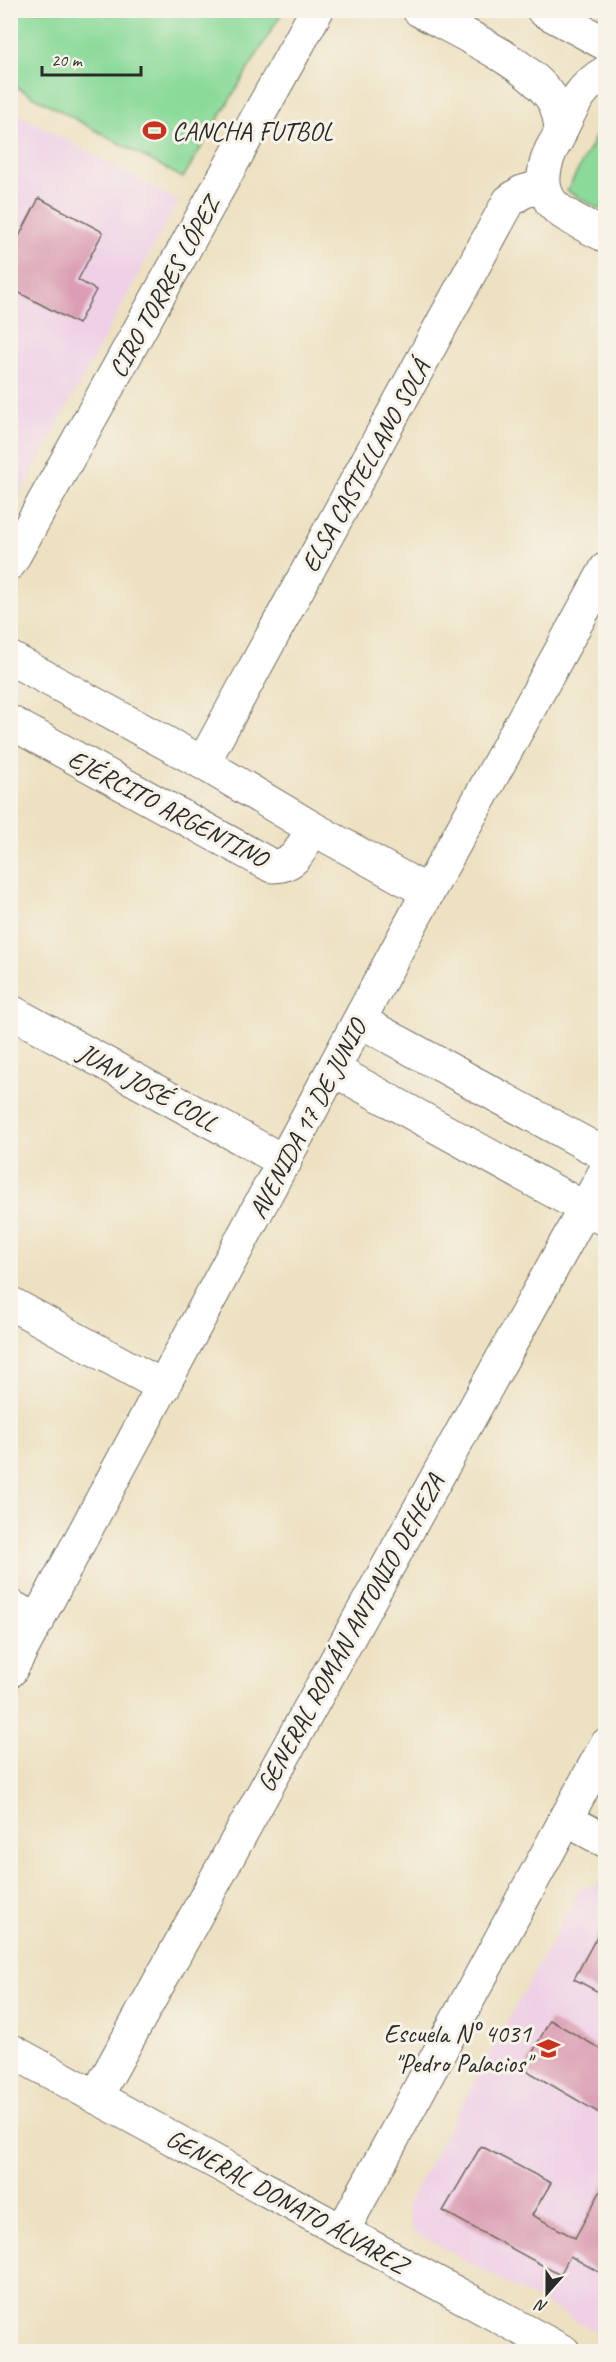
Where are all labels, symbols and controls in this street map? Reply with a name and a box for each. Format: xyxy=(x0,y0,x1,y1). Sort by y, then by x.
scale bar xyxy=(42,39,141,77)
text: 20 m xyxy=(51,49,84,71)
place label: CANCHA FUTBOL xyxy=(172,115,334,148)
sports icon: CANCHA FUTBOL xyxy=(141,118,167,144)
street label: CIRO TORRES LÓPEZ xyxy=(101,188,229,383)
street label: ELSA CASTELLANO SOLÁ xyxy=(294,352,439,578)
street label: EJÉRCITO ARGENTINO xyxy=(62,742,276,876)
street label: AVENIDA 17 DE JUNIO xyxy=(241,1011,375,1224)
street label: JUAN JOSÉ COLL xyxy=(71,1035,224,1140)
street label: GENERAL ROMÁN ANTONIO DEHEZA xyxy=(249,1467,453,1798)
place label: Escuela N° 4031 "Pedro Palacios" xyxy=(384,2017,536,2080)
school or university icon: Escuela N° 4031 "Pedro Palacios" xyxy=(536,2035,562,2061)
street label: GENERAL DONATO ÁLVAREZ xyxy=(160,2121,417,2284)
north arrow xyxy=(517,2263,577,2323)
text: N xyxy=(531,2294,550,2317)

